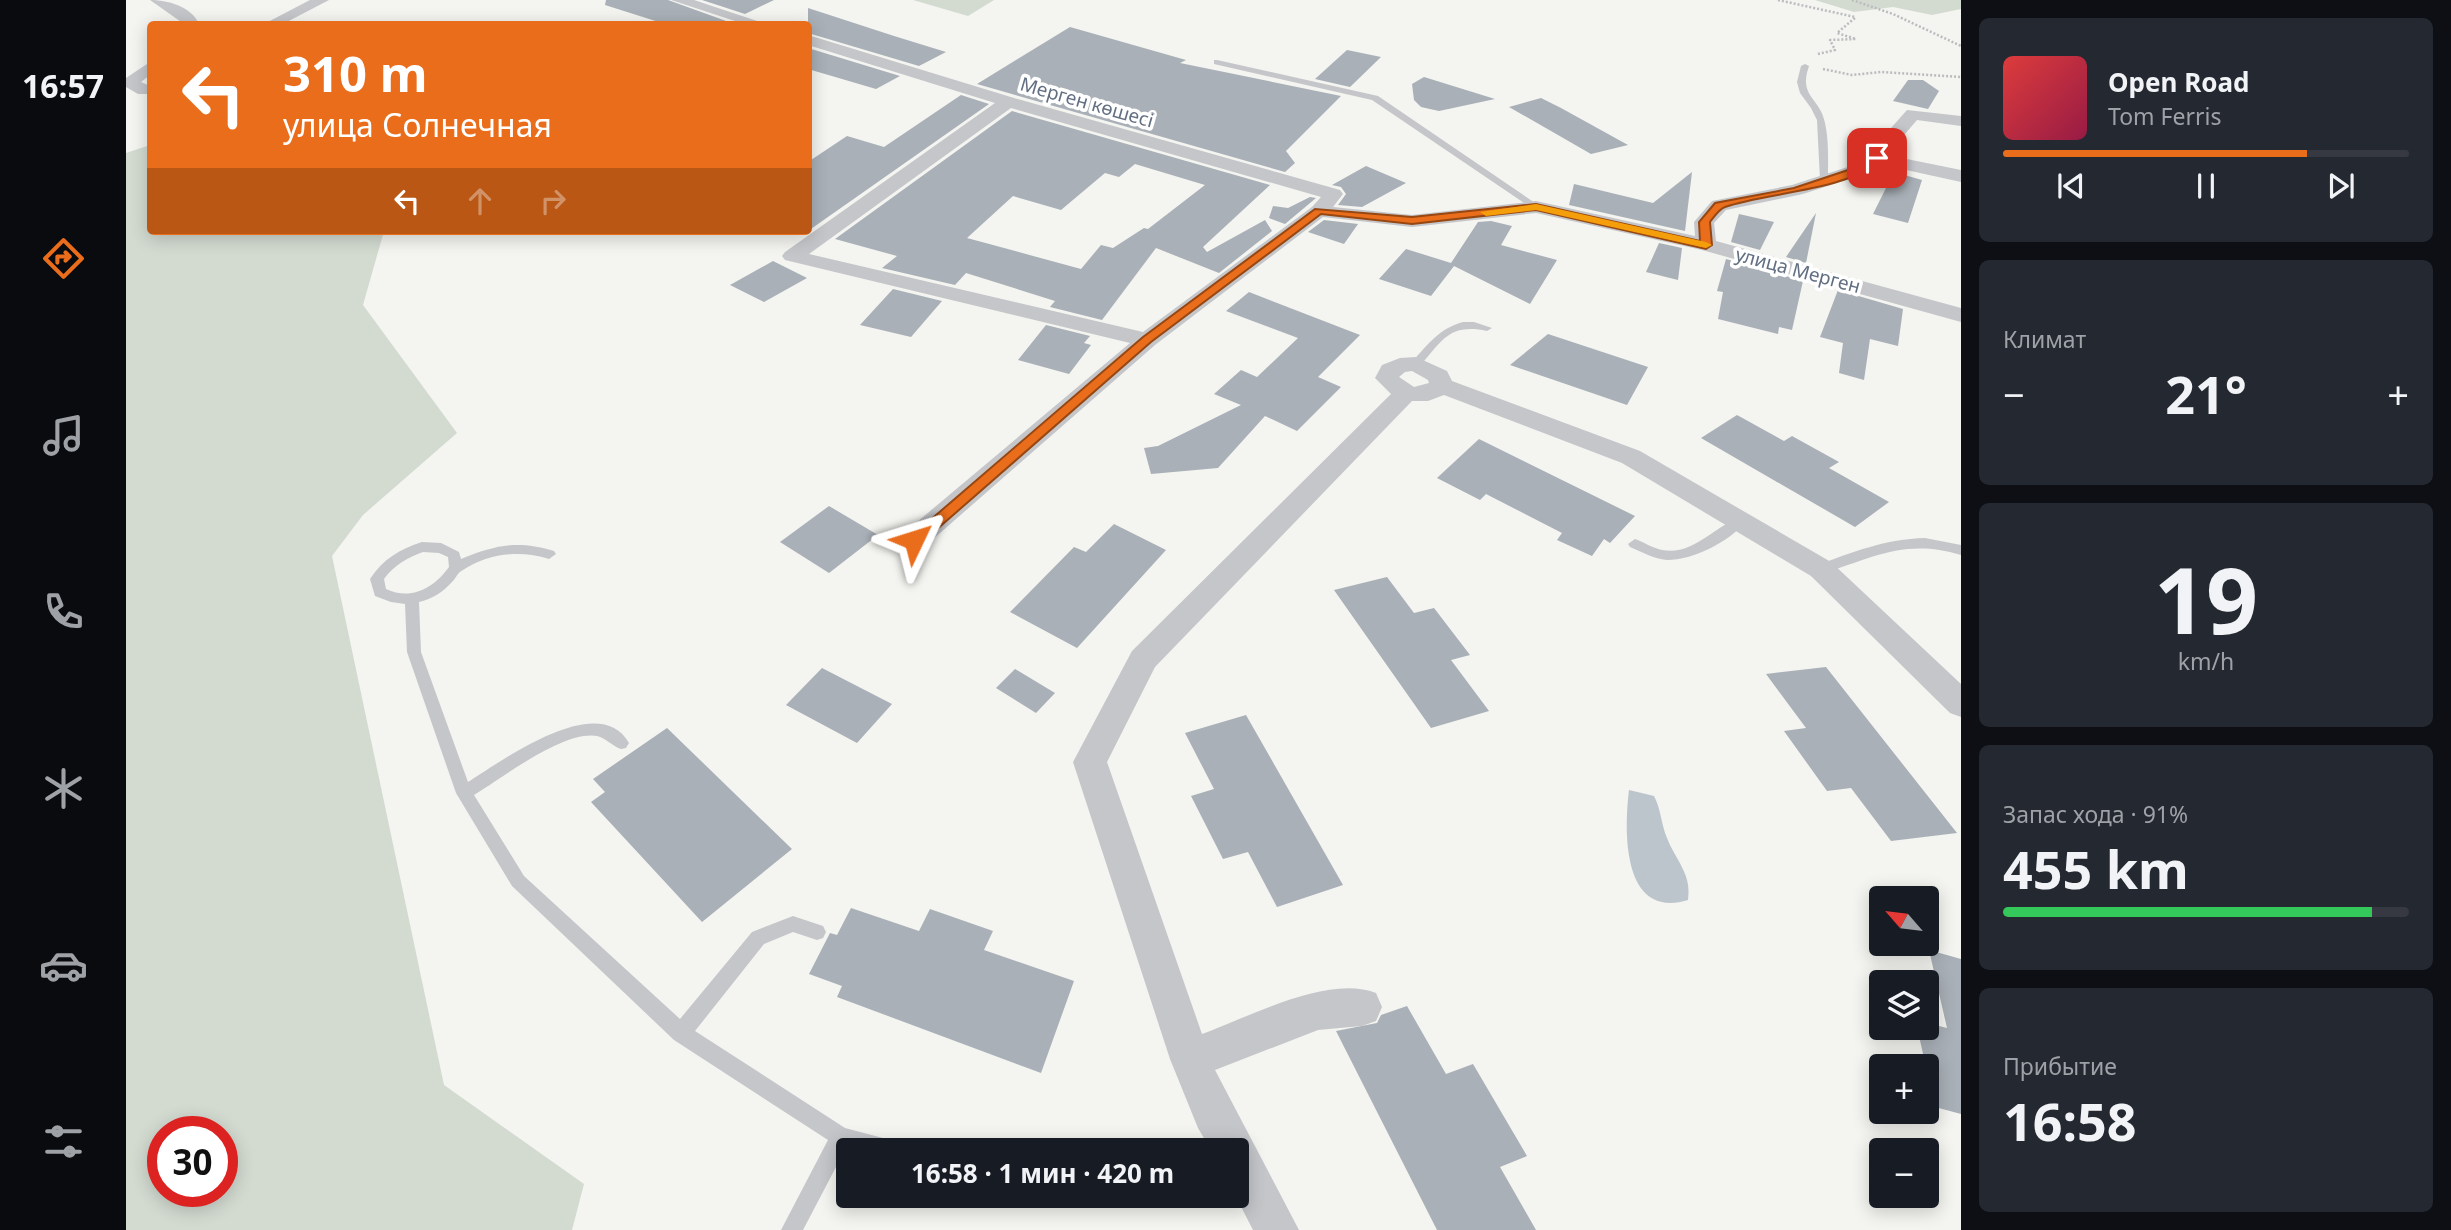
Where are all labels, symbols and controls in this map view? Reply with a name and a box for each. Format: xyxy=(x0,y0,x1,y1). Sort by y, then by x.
text: 310 m xyxy=(283,40,428,106)
icon: left xyxy=(168,49,259,140)
text: 16:57 xyxy=(22,64,104,107)
text: Open Road xyxy=(2108,64,2250,100)
street label: Мерген көшесі xyxy=(1017,71,1157,133)
text: Tom Ferris xyxy=(2108,100,2221,132)
text: улица Солнечная xyxy=(283,103,552,146)
pin xyxy=(1847,128,1907,188)
icon: arrive xyxy=(1858,139,1896,177)
icon: previous xyxy=(2052,167,2090,205)
icon: pause xyxy=(2187,167,2225,205)
icon: next xyxy=(2322,167,2360,205)
icon: left xyxy=(388,182,426,220)
icon: ahead xyxy=(461,182,499,220)
icon: right xyxy=(534,182,572,220)
icon: directions xyxy=(39,234,88,283)
street label: улица Мерген xyxy=(1733,241,1863,299)
text: Климат xyxy=(2003,323,2086,355)
text: 21° xyxy=(2165,358,2247,429)
text: − xyxy=(2003,368,2025,420)
text: + xyxy=(2387,368,2409,420)
icon: music xyxy=(39,411,88,460)
position arrow xyxy=(877,503,951,577)
text: 19 xyxy=(2154,537,2258,661)
icon: phone xyxy=(39,587,88,636)
text: km/h xyxy=(2178,645,2234,677)
icon: climate xyxy=(39,764,88,813)
text: Запас хода · 91% xyxy=(2003,798,2188,830)
text: 455 km xyxy=(2003,833,2189,904)
north arrow xyxy=(1869,886,1939,956)
map controls xyxy=(1869,886,1939,1208)
icon: car xyxy=(39,941,88,990)
button: layers xyxy=(1869,970,1939,1040)
text: Прибытие xyxy=(2003,1050,2117,1082)
button: + xyxy=(1869,1054,1939,1124)
text: 16:58 xyxy=(2003,1085,2137,1156)
speed limit sign: 30 xyxy=(147,1116,238,1207)
icon: filters xyxy=(39,1117,88,1166)
button: − xyxy=(1869,1138,1939,1208)
text: 16:58 · 1 мин · 420 m xyxy=(911,1155,1174,1191)

